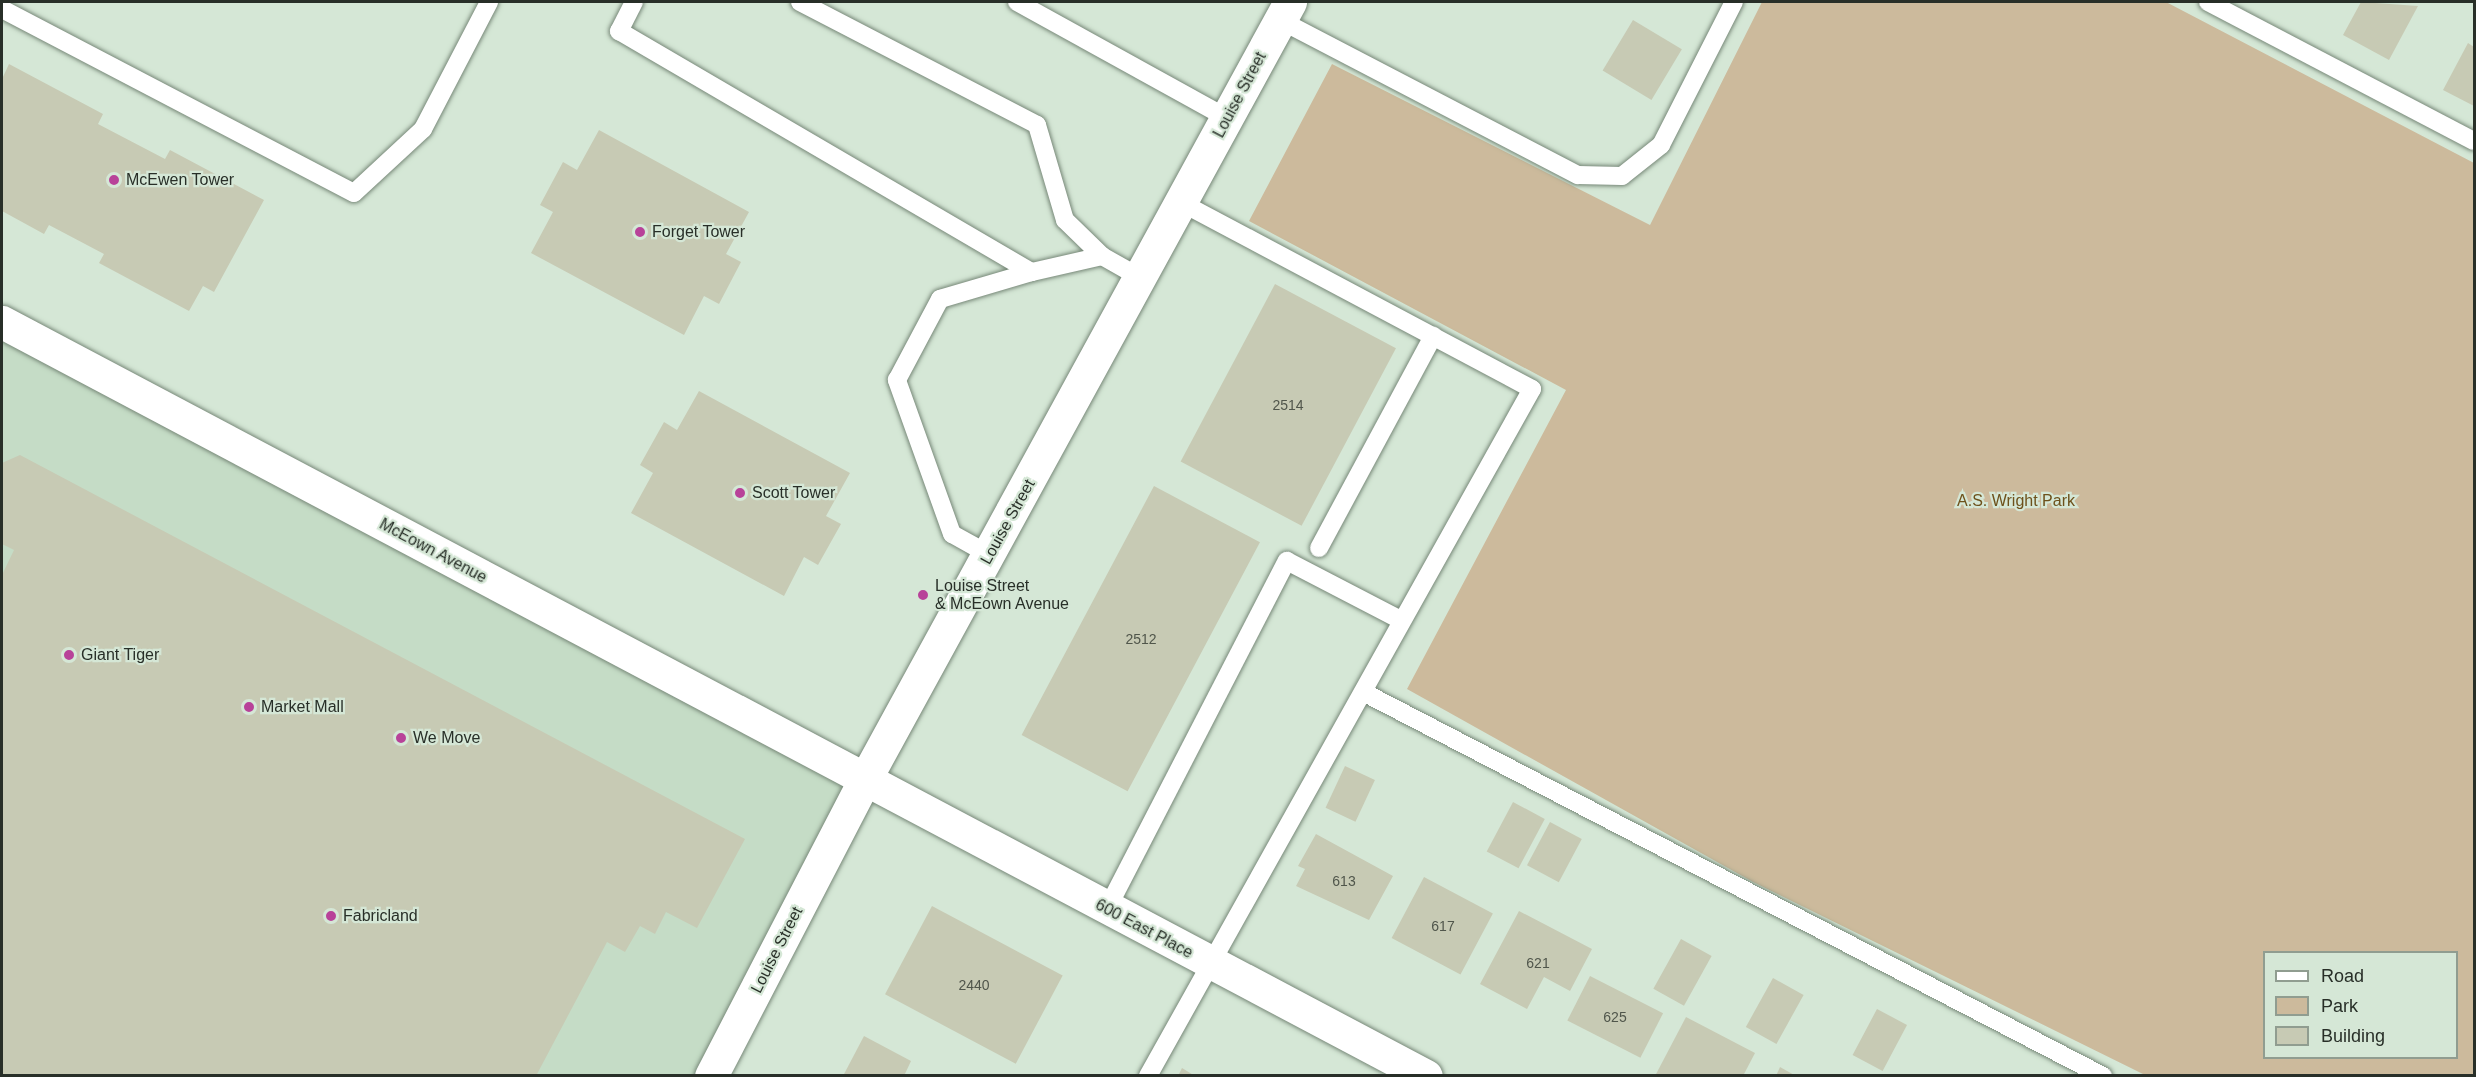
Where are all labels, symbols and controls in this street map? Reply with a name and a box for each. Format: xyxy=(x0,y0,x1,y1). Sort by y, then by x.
street label: Louise Street xyxy=(1209,49,1271,141)
place label: McEwen Tower xyxy=(126,170,234,190)
marker: McEwen Tower xyxy=(107,173,121,187)
place label: Forget Tower xyxy=(652,222,745,242)
marker: Forget Tower xyxy=(633,225,647,239)
house number: 2514 xyxy=(1272,397,1304,413)
street label: Louise Street xyxy=(977,476,1039,568)
place label: Scott Tower xyxy=(752,483,836,503)
marker: Scott Tower xyxy=(733,486,747,500)
park label: A.S. Wright Park xyxy=(1957,491,2075,511)
street label: McEown Avenue xyxy=(376,514,490,588)
place label: Louise Street & McEown Avenue xyxy=(935,576,1070,614)
marker: Louise Street & McEown Avenue xyxy=(916,588,930,602)
house number: 2512 xyxy=(1125,631,1157,647)
place label: Giant Tiger xyxy=(81,645,160,665)
marker: Giant Tiger xyxy=(62,648,76,662)
place label: Market Mall xyxy=(261,697,344,717)
marker: Market Mall xyxy=(242,700,256,714)
place label: We Move xyxy=(413,728,480,748)
marker: We Move xyxy=(394,731,408,745)
house number: 613 xyxy=(1332,873,1356,889)
street label: 600 East Place xyxy=(1092,895,1196,963)
street label: Louise Street xyxy=(747,904,807,996)
place label: Fabricland xyxy=(343,906,418,926)
marker: Fabricland xyxy=(324,909,338,923)
house number: 617 xyxy=(1431,918,1455,934)
legend xyxy=(2263,951,2458,1059)
house number: 621 xyxy=(1526,955,1550,971)
text: Road xyxy=(2321,966,2364,986)
house number: 2440 xyxy=(958,977,990,993)
text: Park xyxy=(2321,996,2358,1016)
house number: 625 xyxy=(1603,1009,1627,1025)
text: Building xyxy=(2321,1026,2385,1046)

